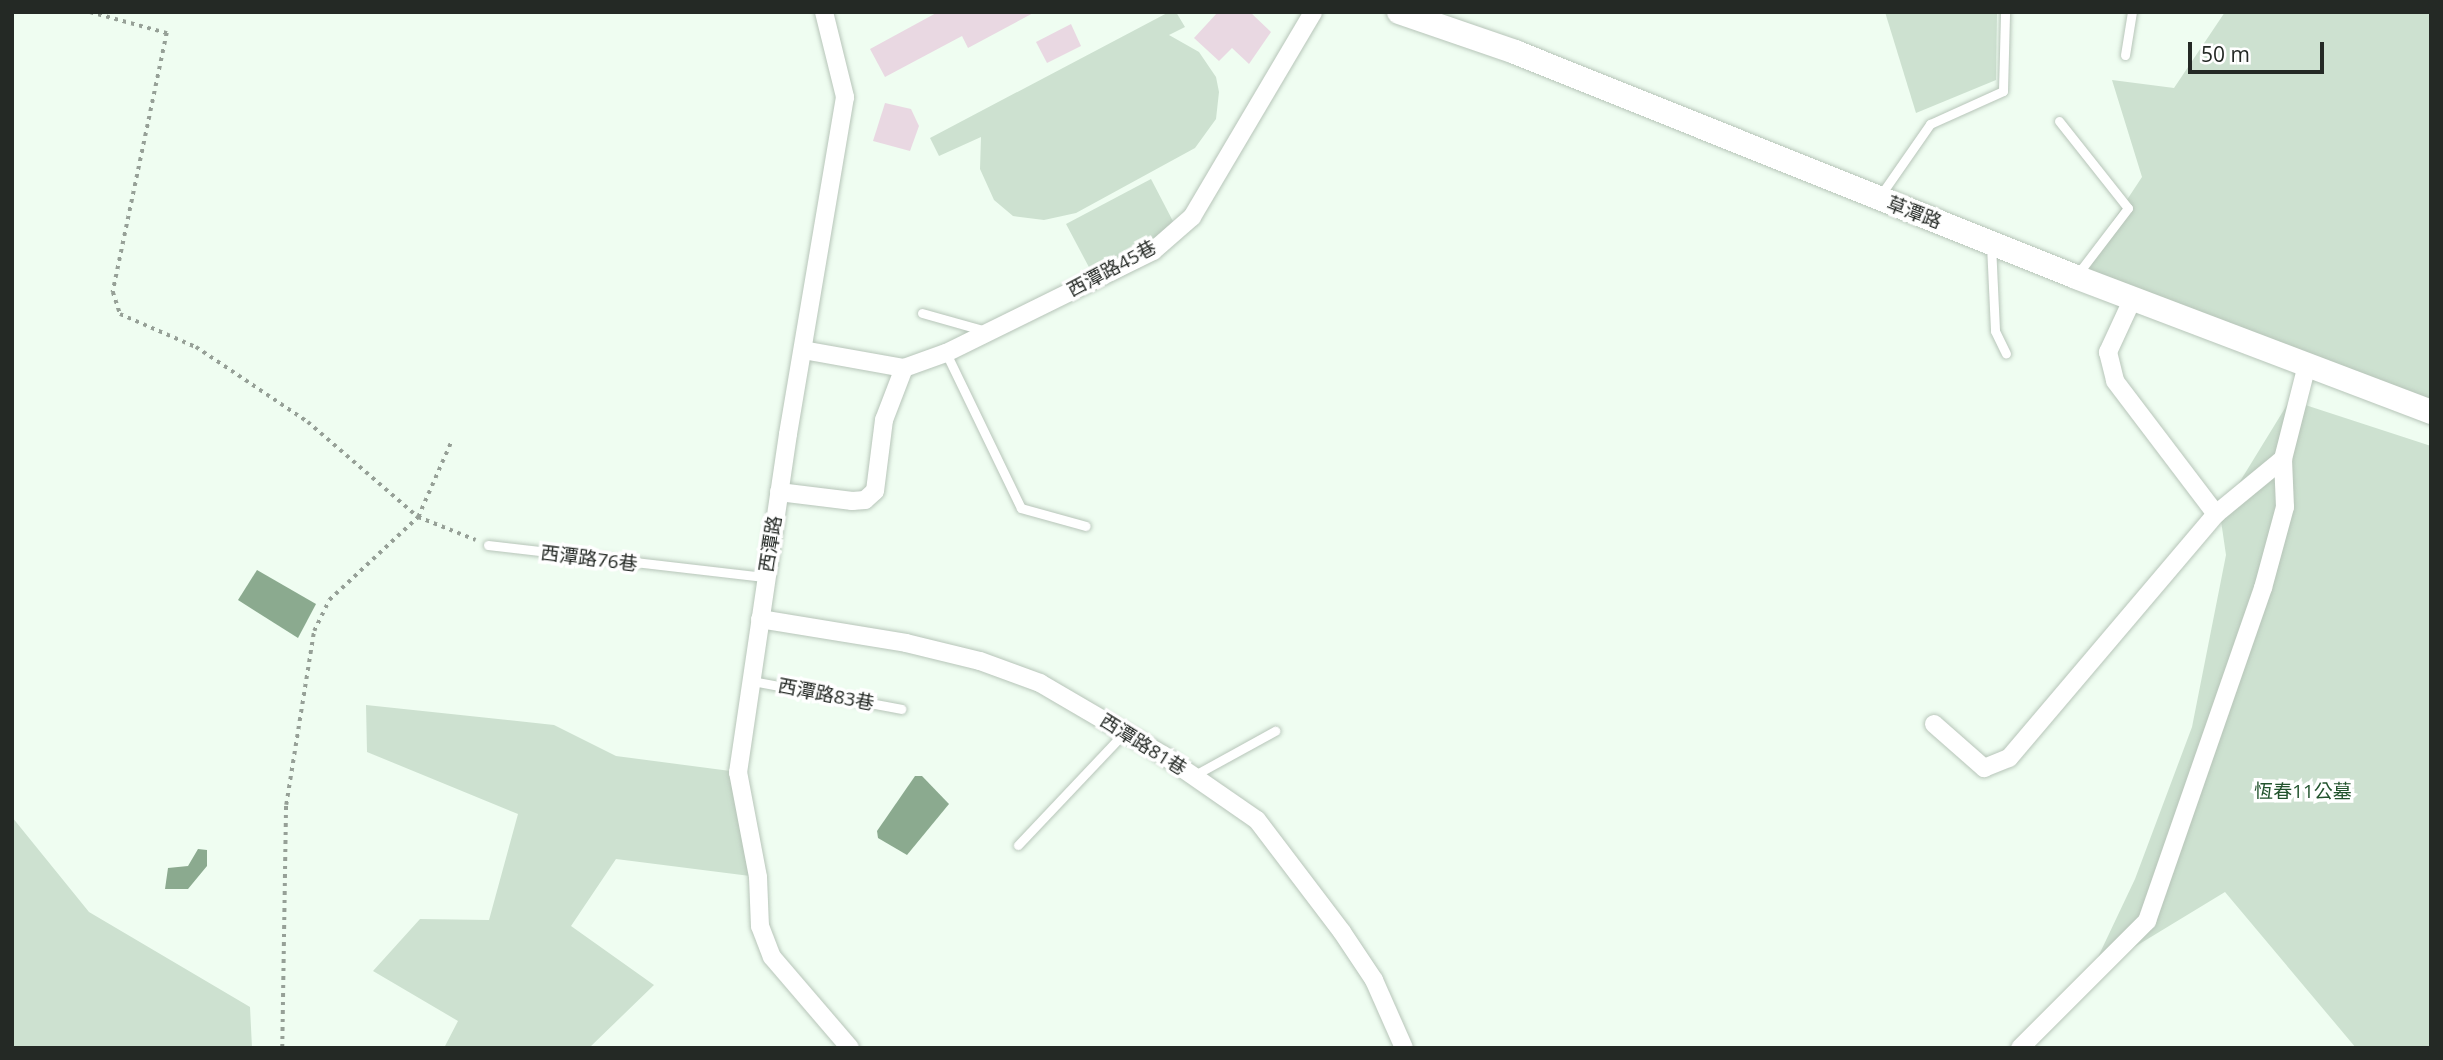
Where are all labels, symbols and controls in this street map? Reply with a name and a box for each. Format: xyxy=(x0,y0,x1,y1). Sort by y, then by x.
scale bar xyxy=(2191,28,2328,72)
text: 50 m xyxy=(2201,40,2250,68)
street label: 草潭路 xyxy=(1883,192,1945,234)
street label: 西潭路45巷 xyxy=(1064,236,1160,302)
street label: 西潭路 xyxy=(755,514,787,574)
street label: 西潭路76巷 xyxy=(539,542,639,576)
street label: 西潭路83巷 xyxy=(776,674,876,716)
street label: 西潭路81巷 xyxy=(1096,709,1190,781)
park label: 恆春11公墓 xyxy=(2254,781,2352,803)

